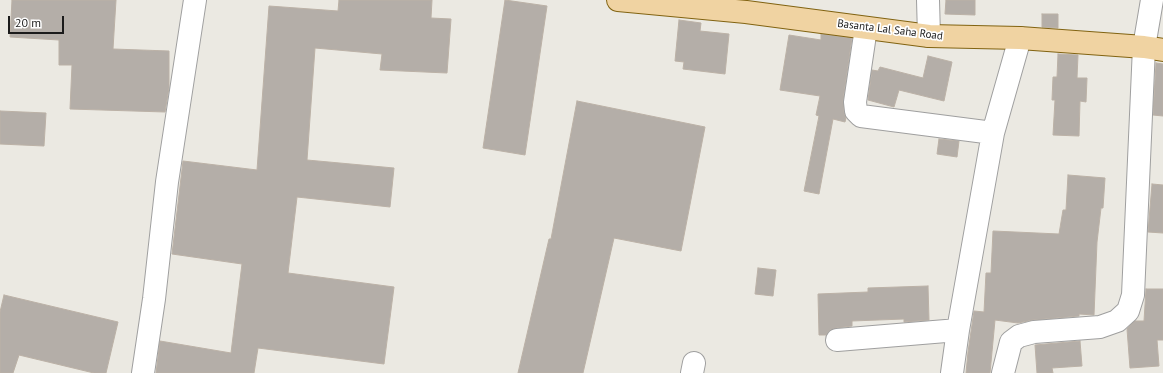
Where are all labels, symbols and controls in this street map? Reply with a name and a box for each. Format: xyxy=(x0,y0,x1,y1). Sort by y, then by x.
scale bar xyxy=(10,8,66,34)
text: 20 m xyxy=(15,15,41,30)
street label: Basanta Lal Saha Road xyxy=(837,17,943,43)

